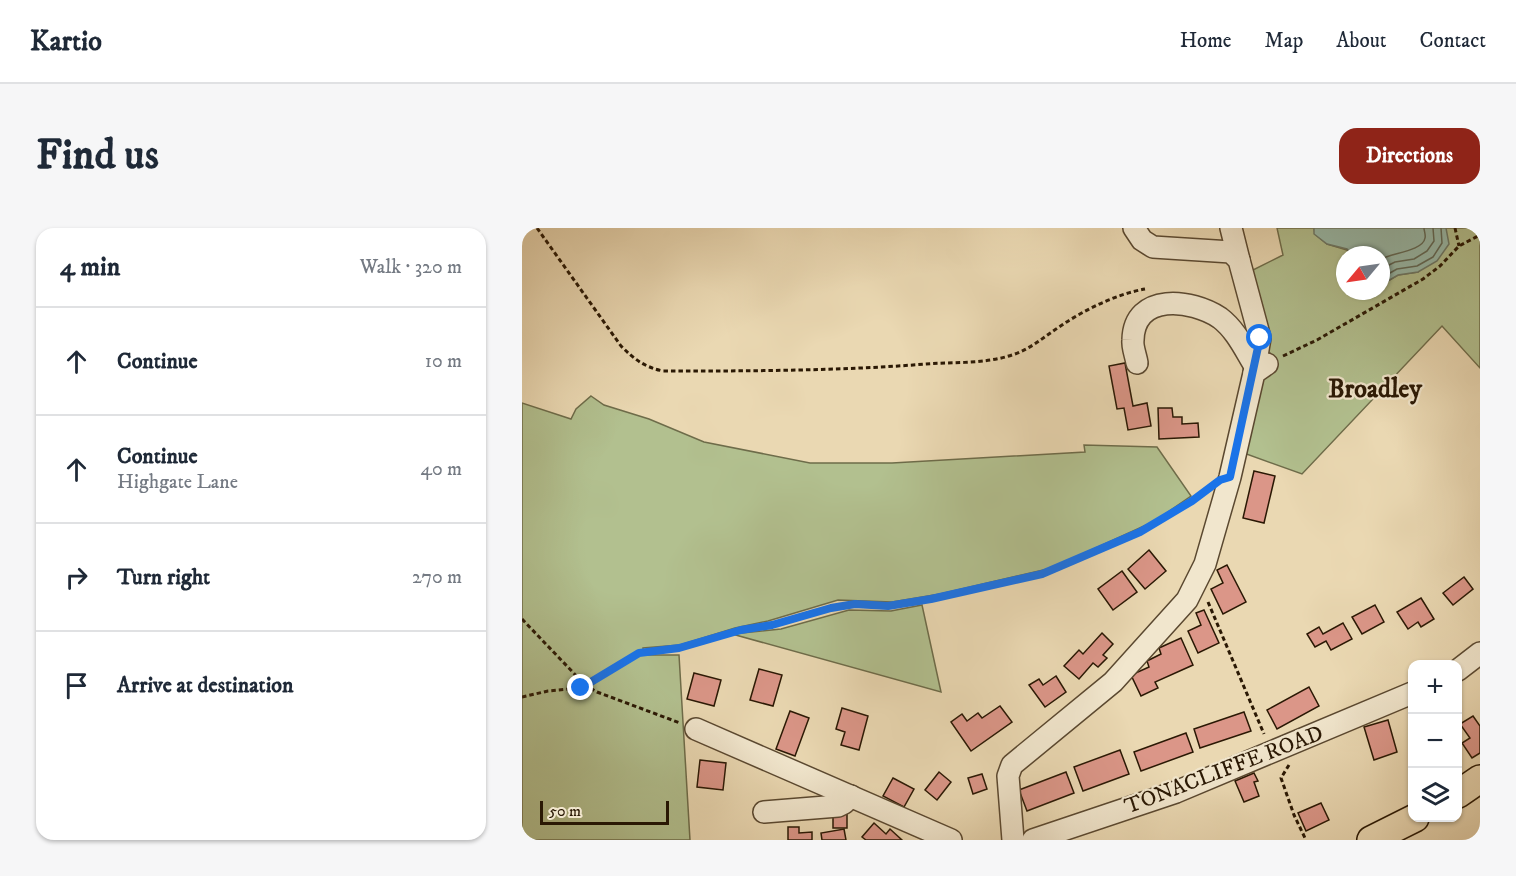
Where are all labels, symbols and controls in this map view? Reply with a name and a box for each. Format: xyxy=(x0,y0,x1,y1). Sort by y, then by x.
text: Kartio xyxy=(30,24,102,59)
text: Home xyxy=(1180,28,1232,54)
text: Map xyxy=(1265,28,1303,54)
text: About xyxy=(1336,28,1387,54)
text: Contact xyxy=(1420,28,1486,54)
button: Directions xyxy=(1339,128,1480,184)
text: Find us xyxy=(36,130,159,182)
north arrow xyxy=(1336,246,1390,300)
text: 4 min xyxy=(60,251,120,284)
text: Walk · 320 m xyxy=(360,255,462,280)
route start xyxy=(1246,324,1272,350)
icon: ahead xyxy=(60,345,93,378)
text: Continue xyxy=(117,348,198,375)
text: 10 m xyxy=(425,349,462,374)
district label: Broadley xyxy=(1328,373,1422,406)
text: Continue xyxy=(117,443,198,470)
icon: ahead xyxy=(60,453,93,486)
text: 40 m xyxy=(420,457,462,482)
text: Highgate Lane xyxy=(117,470,238,495)
icon: right xyxy=(60,561,93,594)
text: Turn right xyxy=(117,564,210,591)
text: 270 m xyxy=(412,565,462,590)
map controls xyxy=(1408,660,1462,822)
button: + xyxy=(1408,660,1462,714)
icon: arrive xyxy=(60,669,93,702)
text: Arrive at destination xyxy=(117,672,294,699)
route end xyxy=(567,674,593,700)
button: − xyxy=(1408,714,1462,768)
street label: TONACLIFFE ROAD xyxy=(1121,720,1327,820)
button: layers xyxy=(1408,768,1462,822)
scale bar xyxy=(540,798,669,826)
text: 50 m xyxy=(549,801,581,821)

